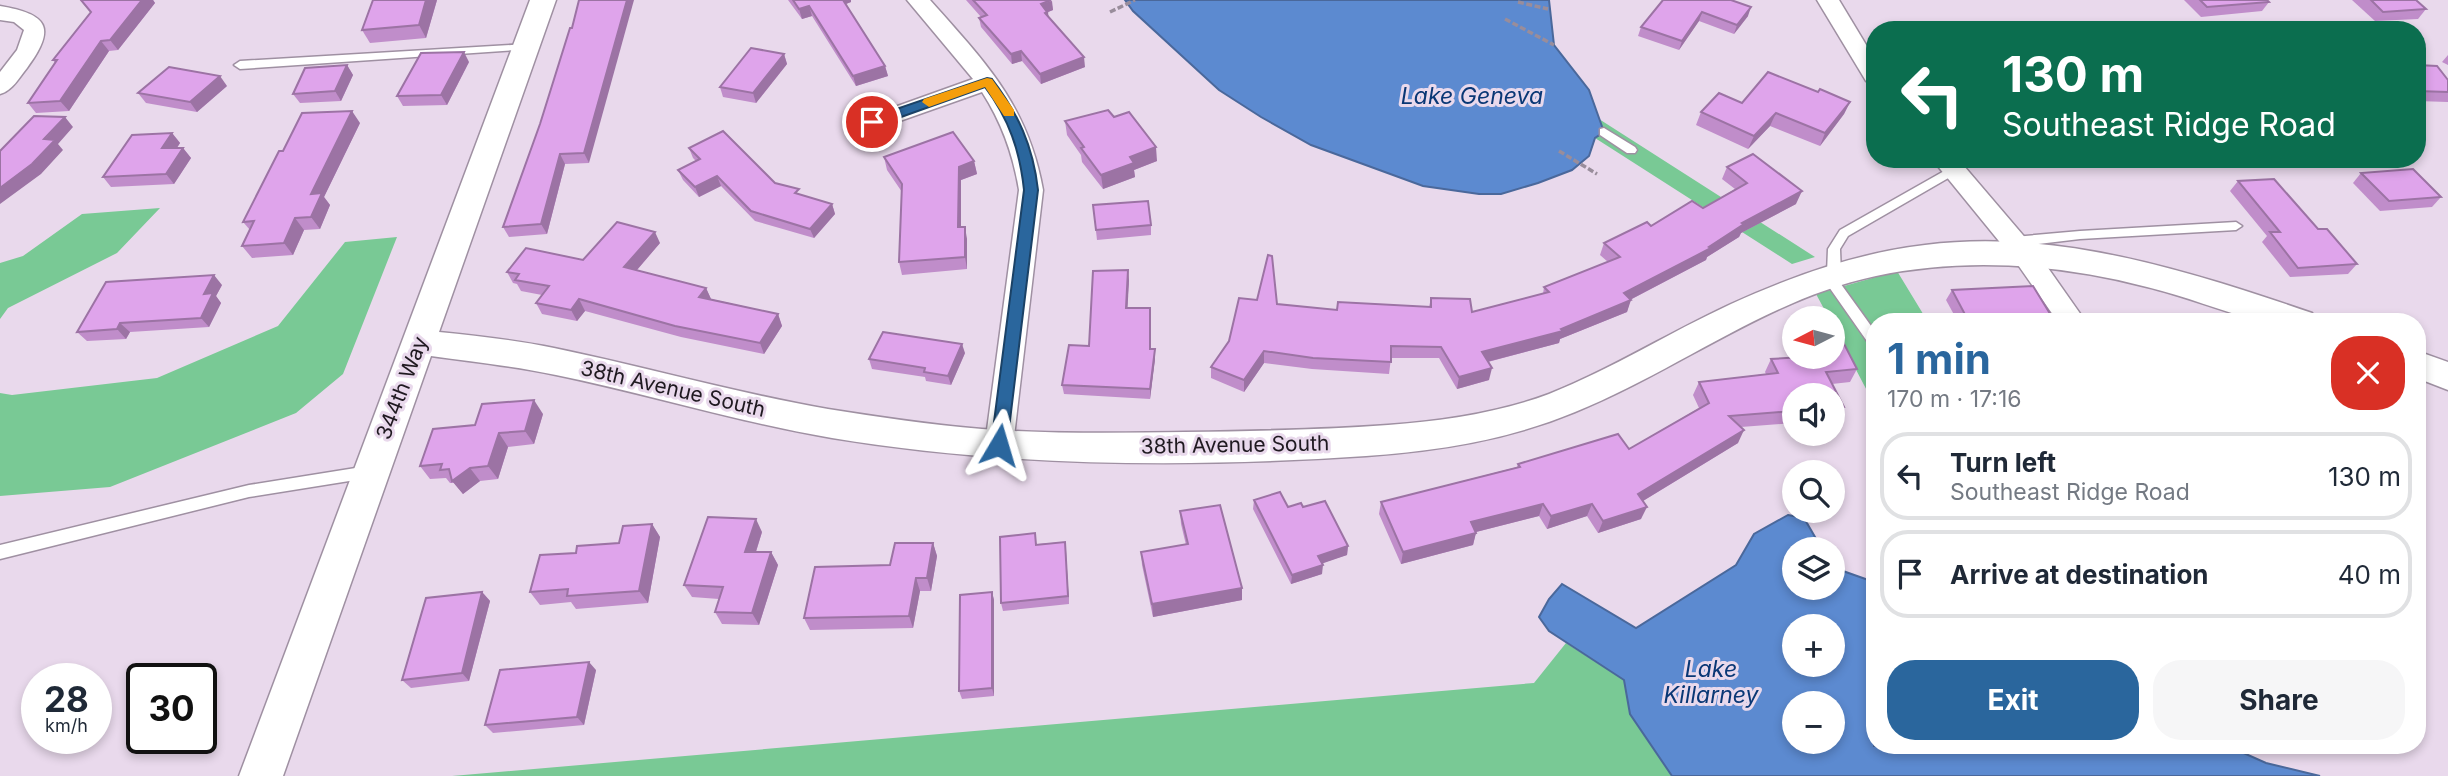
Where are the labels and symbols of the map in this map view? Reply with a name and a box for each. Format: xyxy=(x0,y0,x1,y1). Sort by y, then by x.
water label: Lake Geneva xyxy=(1401,82,1543,110)
pin xyxy=(842,92,902,152)
north arrow xyxy=(1782,306,1844,369)
street label: 344th Way xyxy=(370,333,433,443)
street label: 38th Avenue South xyxy=(578,355,768,422)
position arrow xyxy=(962,408,1036,482)
street label: 38th Avenue South xyxy=(1140,430,1329,459)
water label: Lake Killarney xyxy=(1664,655,1760,709)
speed limit sign: 30 xyxy=(126,663,217,754)

